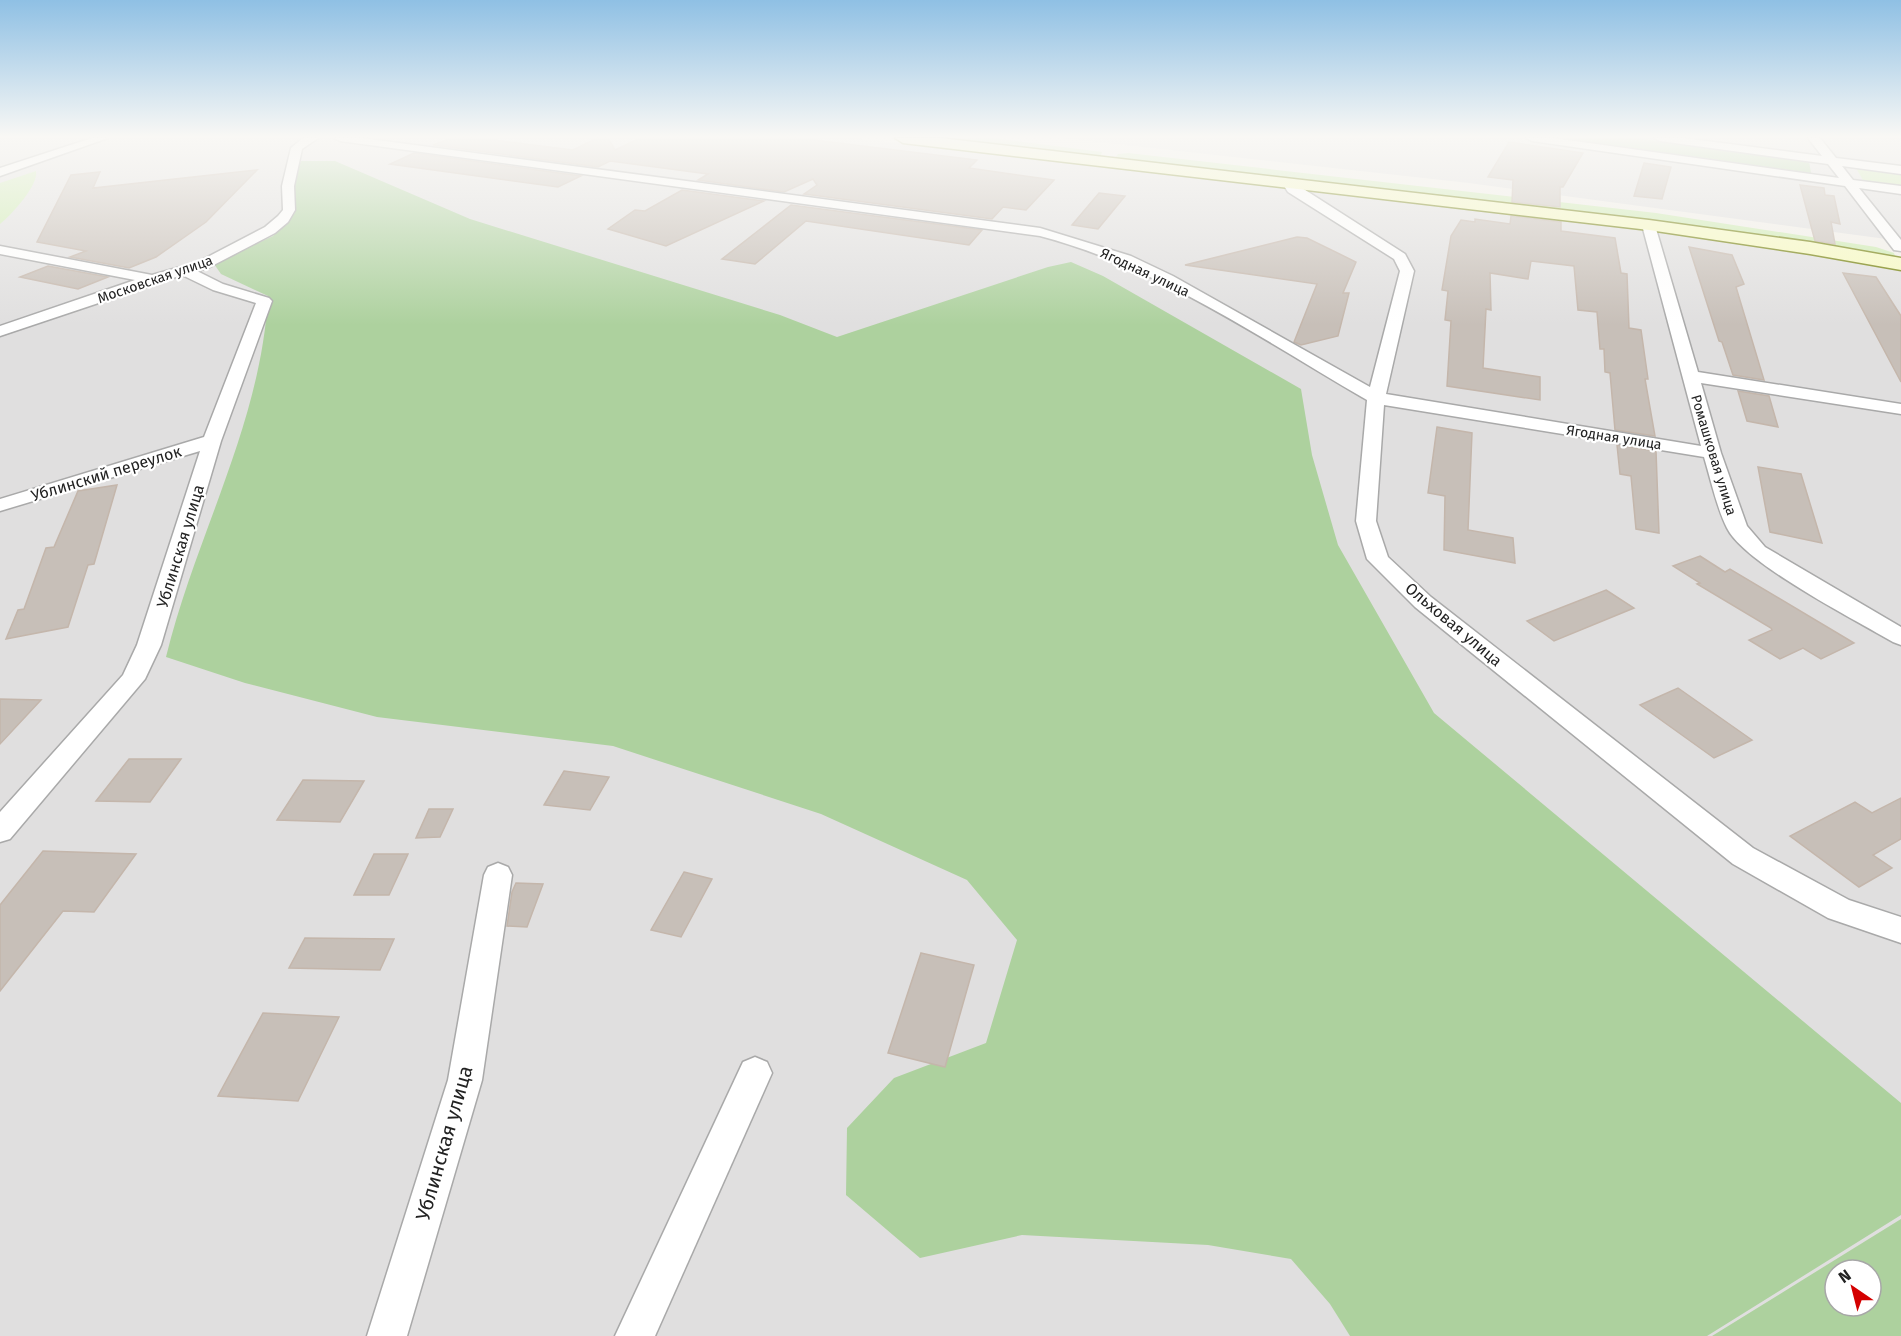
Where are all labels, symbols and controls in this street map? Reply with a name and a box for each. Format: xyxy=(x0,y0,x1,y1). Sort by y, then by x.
street label: Ягодная улица xyxy=(1098,244,1192,301)
street label: Московская улица xyxy=(95,252,215,307)
street label: Ромашковая улица xyxy=(1687,393,1740,517)
street label: Ягодная улица xyxy=(1565,422,1663,453)
street label: Ублинский переулок xyxy=(29,441,184,505)
street label: Ублинская улица xyxy=(153,482,208,610)
street label: Ольховая улица xyxy=(1401,578,1506,670)
street label: Ублинская улица xyxy=(410,1063,478,1223)
north arrow xyxy=(1823,1258,1883,1318)
text: N xyxy=(1835,1265,1854,1287)

